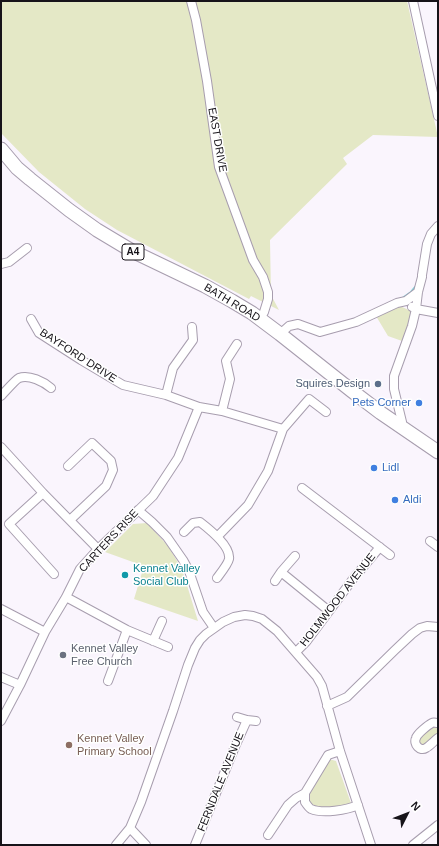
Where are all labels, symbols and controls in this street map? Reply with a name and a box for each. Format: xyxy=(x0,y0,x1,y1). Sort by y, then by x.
street label: EAST DRIVE xyxy=(205,107,229,173)
road number: A4 xyxy=(122,244,144,260)
street label: BATH ROAD xyxy=(201,281,263,325)
street label: BAYFORD DRIVE xyxy=(37,326,119,386)
place label: Squires Design xyxy=(295,377,370,391)
marker: Squires Design xyxy=(373,379,383,389)
place label: Pets Corner xyxy=(352,396,411,410)
marker: Pets Corner xyxy=(414,398,424,408)
place label: Lidl xyxy=(382,461,399,475)
marker: Lidl xyxy=(369,463,379,473)
place label: Aldi xyxy=(403,493,421,507)
marker: Aldi xyxy=(390,495,400,505)
street label: CARTERS RISE xyxy=(77,507,141,575)
street label: HOLMWOOD AVENUE xyxy=(297,551,379,649)
place label: Kennet Valley Social Club xyxy=(133,562,200,588)
marker: Kennet Valley Social Club xyxy=(120,570,130,580)
place label: Kennet Valley Free Church xyxy=(71,642,138,668)
marker: Kennet Valley Free Church xyxy=(58,650,68,660)
street label: FERNDALE AVENUE xyxy=(195,730,247,834)
place label: Kennet Valley Primary School xyxy=(77,732,152,758)
marker: Kennet Valley Primary School xyxy=(64,740,74,750)
north arrow xyxy=(387,794,427,834)
text: N xyxy=(409,799,423,813)

